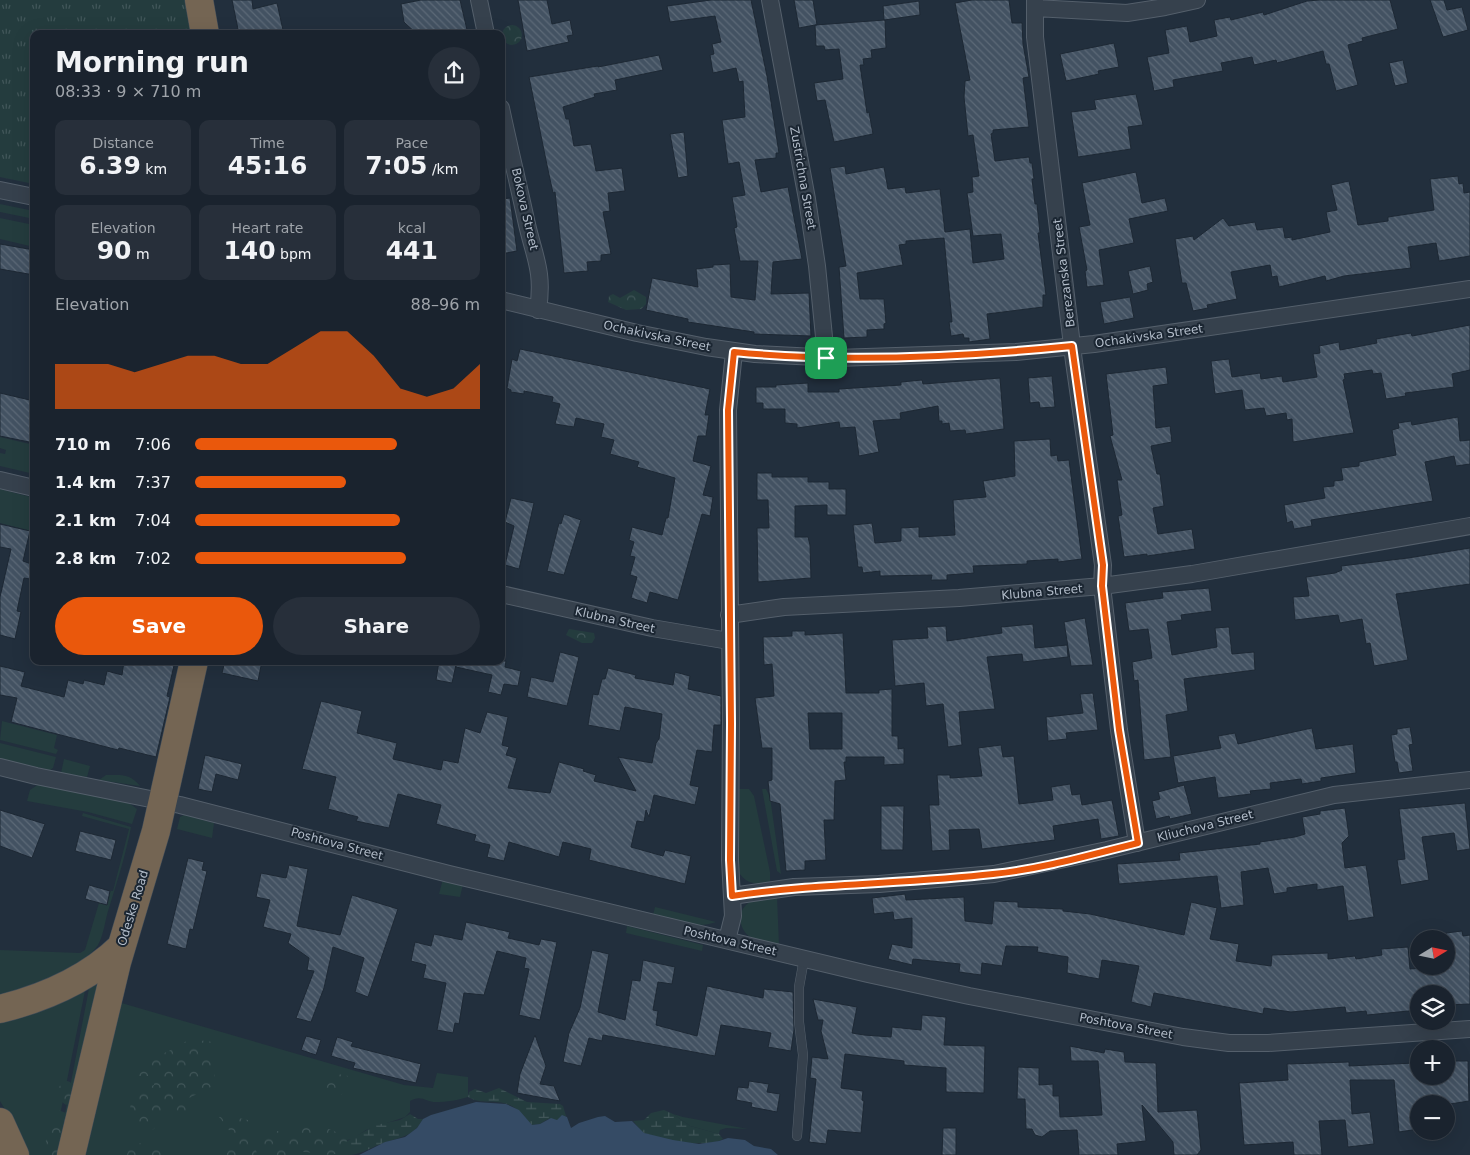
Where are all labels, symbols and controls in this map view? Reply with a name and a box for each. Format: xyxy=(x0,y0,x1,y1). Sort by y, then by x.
text: Morning run xyxy=(55,46,249,79)
button: share xyxy=(428,47,480,99)
text: 08:33 · 9 × 710 m xyxy=(55,82,201,101)
street label: Zustrichna Street xyxy=(787,125,819,231)
text: Distance xyxy=(93,135,154,151)
text: Time xyxy=(250,135,285,151)
text: Pace xyxy=(395,135,428,151)
text: 6.39 xyxy=(79,151,141,180)
text: 45:16 xyxy=(228,151,307,180)
text: 7:05 xyxy=(365,151,427,180)
text: km xyxy=(141,161,167,177)
text: /km xyxy=(427,161,458,177)
street label: Bokova Street xyxy=(509,166,541,252)
street label: Berezanska Street xyxy=(1050,217,1078,328)
text: Elevation xyxy=(91,220,156,236)
text: Heart rate xyxy=(232,220,303,236)
text: kcal xyxy=(398,220,426,236)
text: 90 xyxy=(97,236,132,265)
text: 140 xyxy=(223,236,276,265)
text: 441 xyxy=(386,236,438,265)
text: m xyxy=(132,246,150,262)
text: bpm xyxy=(276,246,312,262)
text: Elevation xyxy=(55,295,129,314)
text: 88–96 m xyxy=(411,295,480,314)
street label: Ochakivska Street xyxy=(602,318,712,354)
street label: Ochakivska Street xyxy=(1094,321,1204,351)
pin xyxy=(805,337,847,379)
icon: arrive xyxy=(812,344,840,372)
text: 710 m xyxy=(55,435,111,454)
text: 7:06 xyxy=(135,435,171,454)
text: 1.4 km xyxy=(55,473,116,492)
text: 7:37 xyxy=(135,473,171,492)
text: 2.1 km xyxy=(55,511,116,530)
text: 7:04 xyxy=(135,511,171,530)
text: 2.8 km xyxy=(55,549,116,568)
text: 7:02 xyxy=(135,549,171,568)
street label: Klubna Street xyxy=(1001,581,1084,603)
button: Save xyxy=(55,597,263,655)
button: Share xyxy=(273,597,480,655)
street label: Klubna Street xyxy=(574,604,657,636)
street label: Kliuchova Street xyxy=(1156,807,1255,845)
street label: Poshtova Street xyxy=(289,825,385,863)
street label: Odeske Road xyxy=(115,868,151,948)
street label: Poshtova Street xyxy=(682,924,778,959)
north arrow xyxy=(1410,930,1455,975)
map controls xyxy=(1410,930,1455,1140)
button: layers xyxy=(1410,985,1455,1030)
street label: Poshtova Street xyxy=(1078,1010,1174,1042)
button: + xyxy=(1410,1040,1455,1085)
button: − xyxy=(1410,1095,1455,1140)

